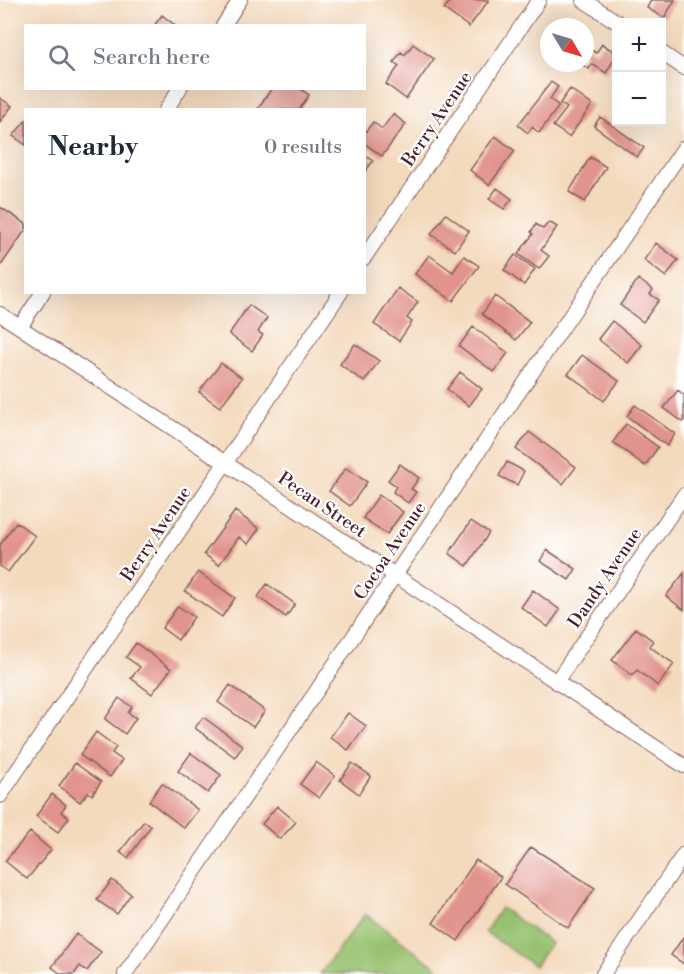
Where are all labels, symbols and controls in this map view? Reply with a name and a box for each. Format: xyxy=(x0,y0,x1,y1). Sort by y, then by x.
north arrow xyxy=(540,18,594,72)
map controls xyxy=(612,18,666,126)
button: + xyxy=(612,18,666,72)
search box xyxy=(24,24,366,90)
icon: search xyxy=(45,41,78,74)
text: Search here xyxy=(93,44,210,71)
street label: Berry Avenue xyxy=(396,67,477,172)
button: − xyxy=(612,72,666,126)
text: Nearby xyxy=(48,131,138,163)
text: 0 results xyxy=(264,135,342,160)
street label: Pecan Street xyxy=(273,467,371,543)
street label: Berry Avenue xyxy=(115,482,196,587)
street label: Cocoa Avenue xyxy=(349,497,431,605)
street label: Dandy Avenue xyxy=(563,523,647,633)

